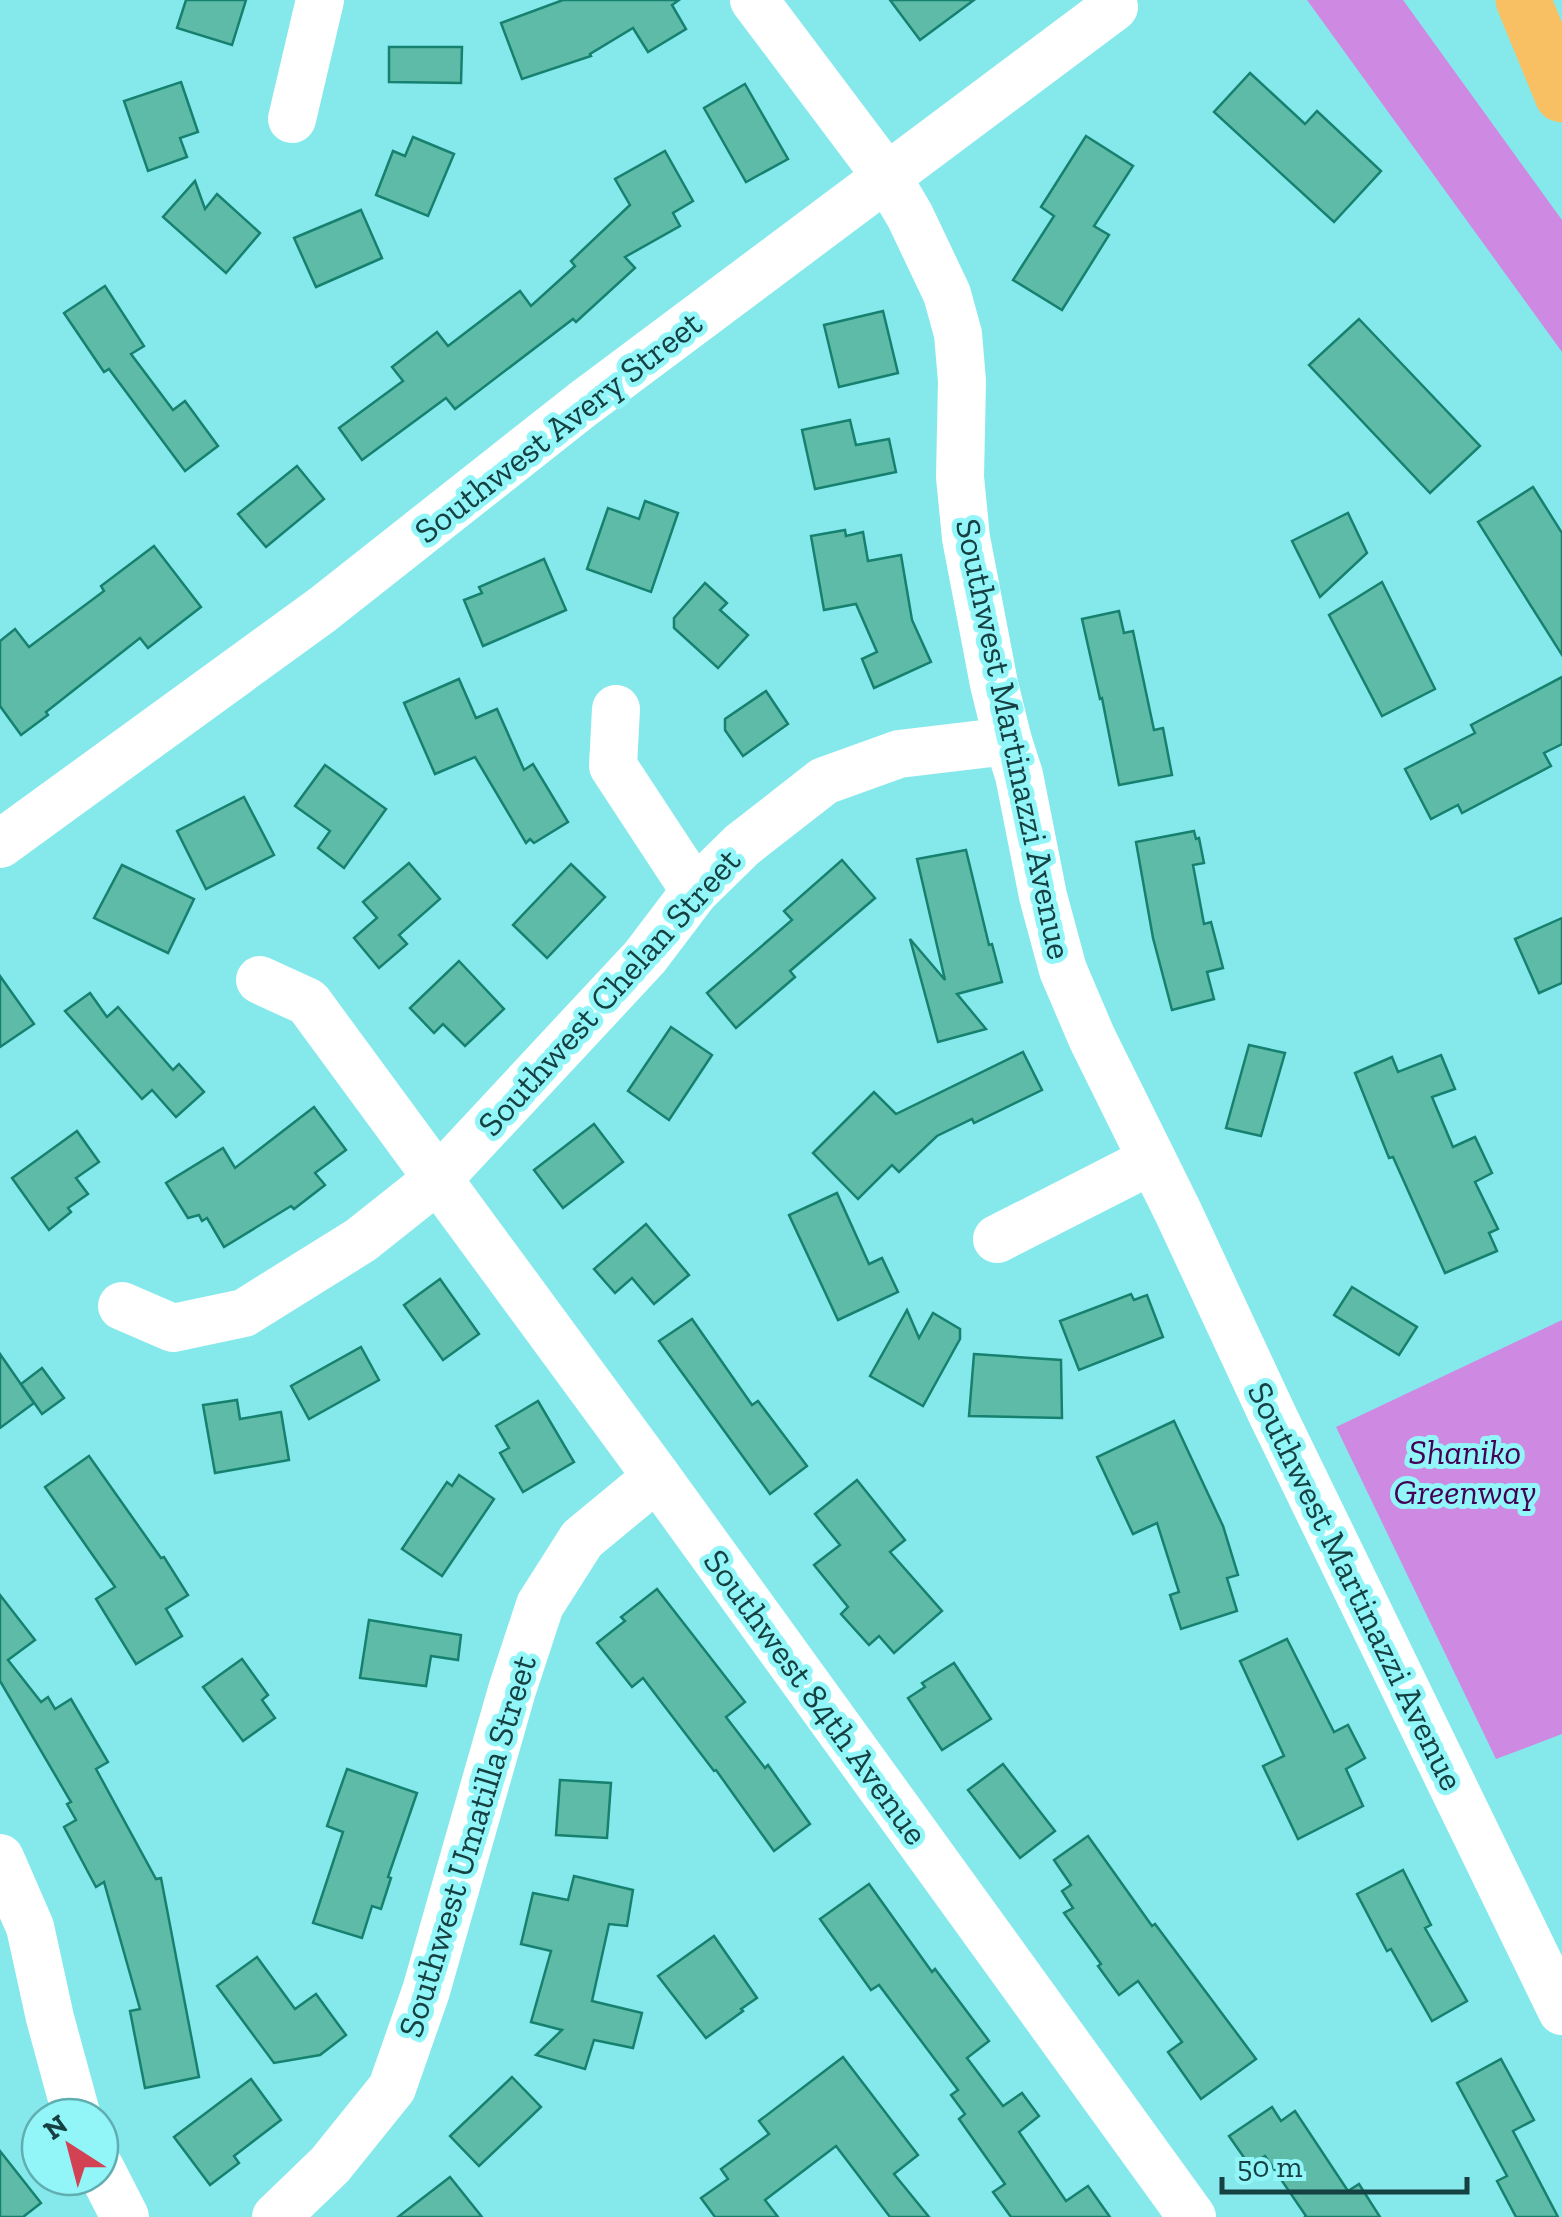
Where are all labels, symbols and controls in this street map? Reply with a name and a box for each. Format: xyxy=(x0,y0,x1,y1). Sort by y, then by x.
street label: Southwest Avery Street xyxy=(406,302,710,552)
street label: Southwest Martinazzi Avenue xyxy=(947,515,1081,963)
street label: Southwest Chelan Street xyxy=(469,840,749,1144)
street label: Southwest Martinazzi Avenue xyxy=(1239,1375,1473,1797)
park label: Shaniko Greenway xyxy=(1394,1431,1536,1513)
street label: Southwest 84th Avenue xyxy=(695,1541,937,1853)
street label: Southwest Umatilla Street xyxy=(389,1650,545,2042)
north arrow xyxy=(20,2097,120,2197)
text: N xyxy=(37,2108,74,2147)
scale bar xyxy=(1222,2132,1467,2194)
text: 50 m xyxy=(1237,2149,1302,2185)

